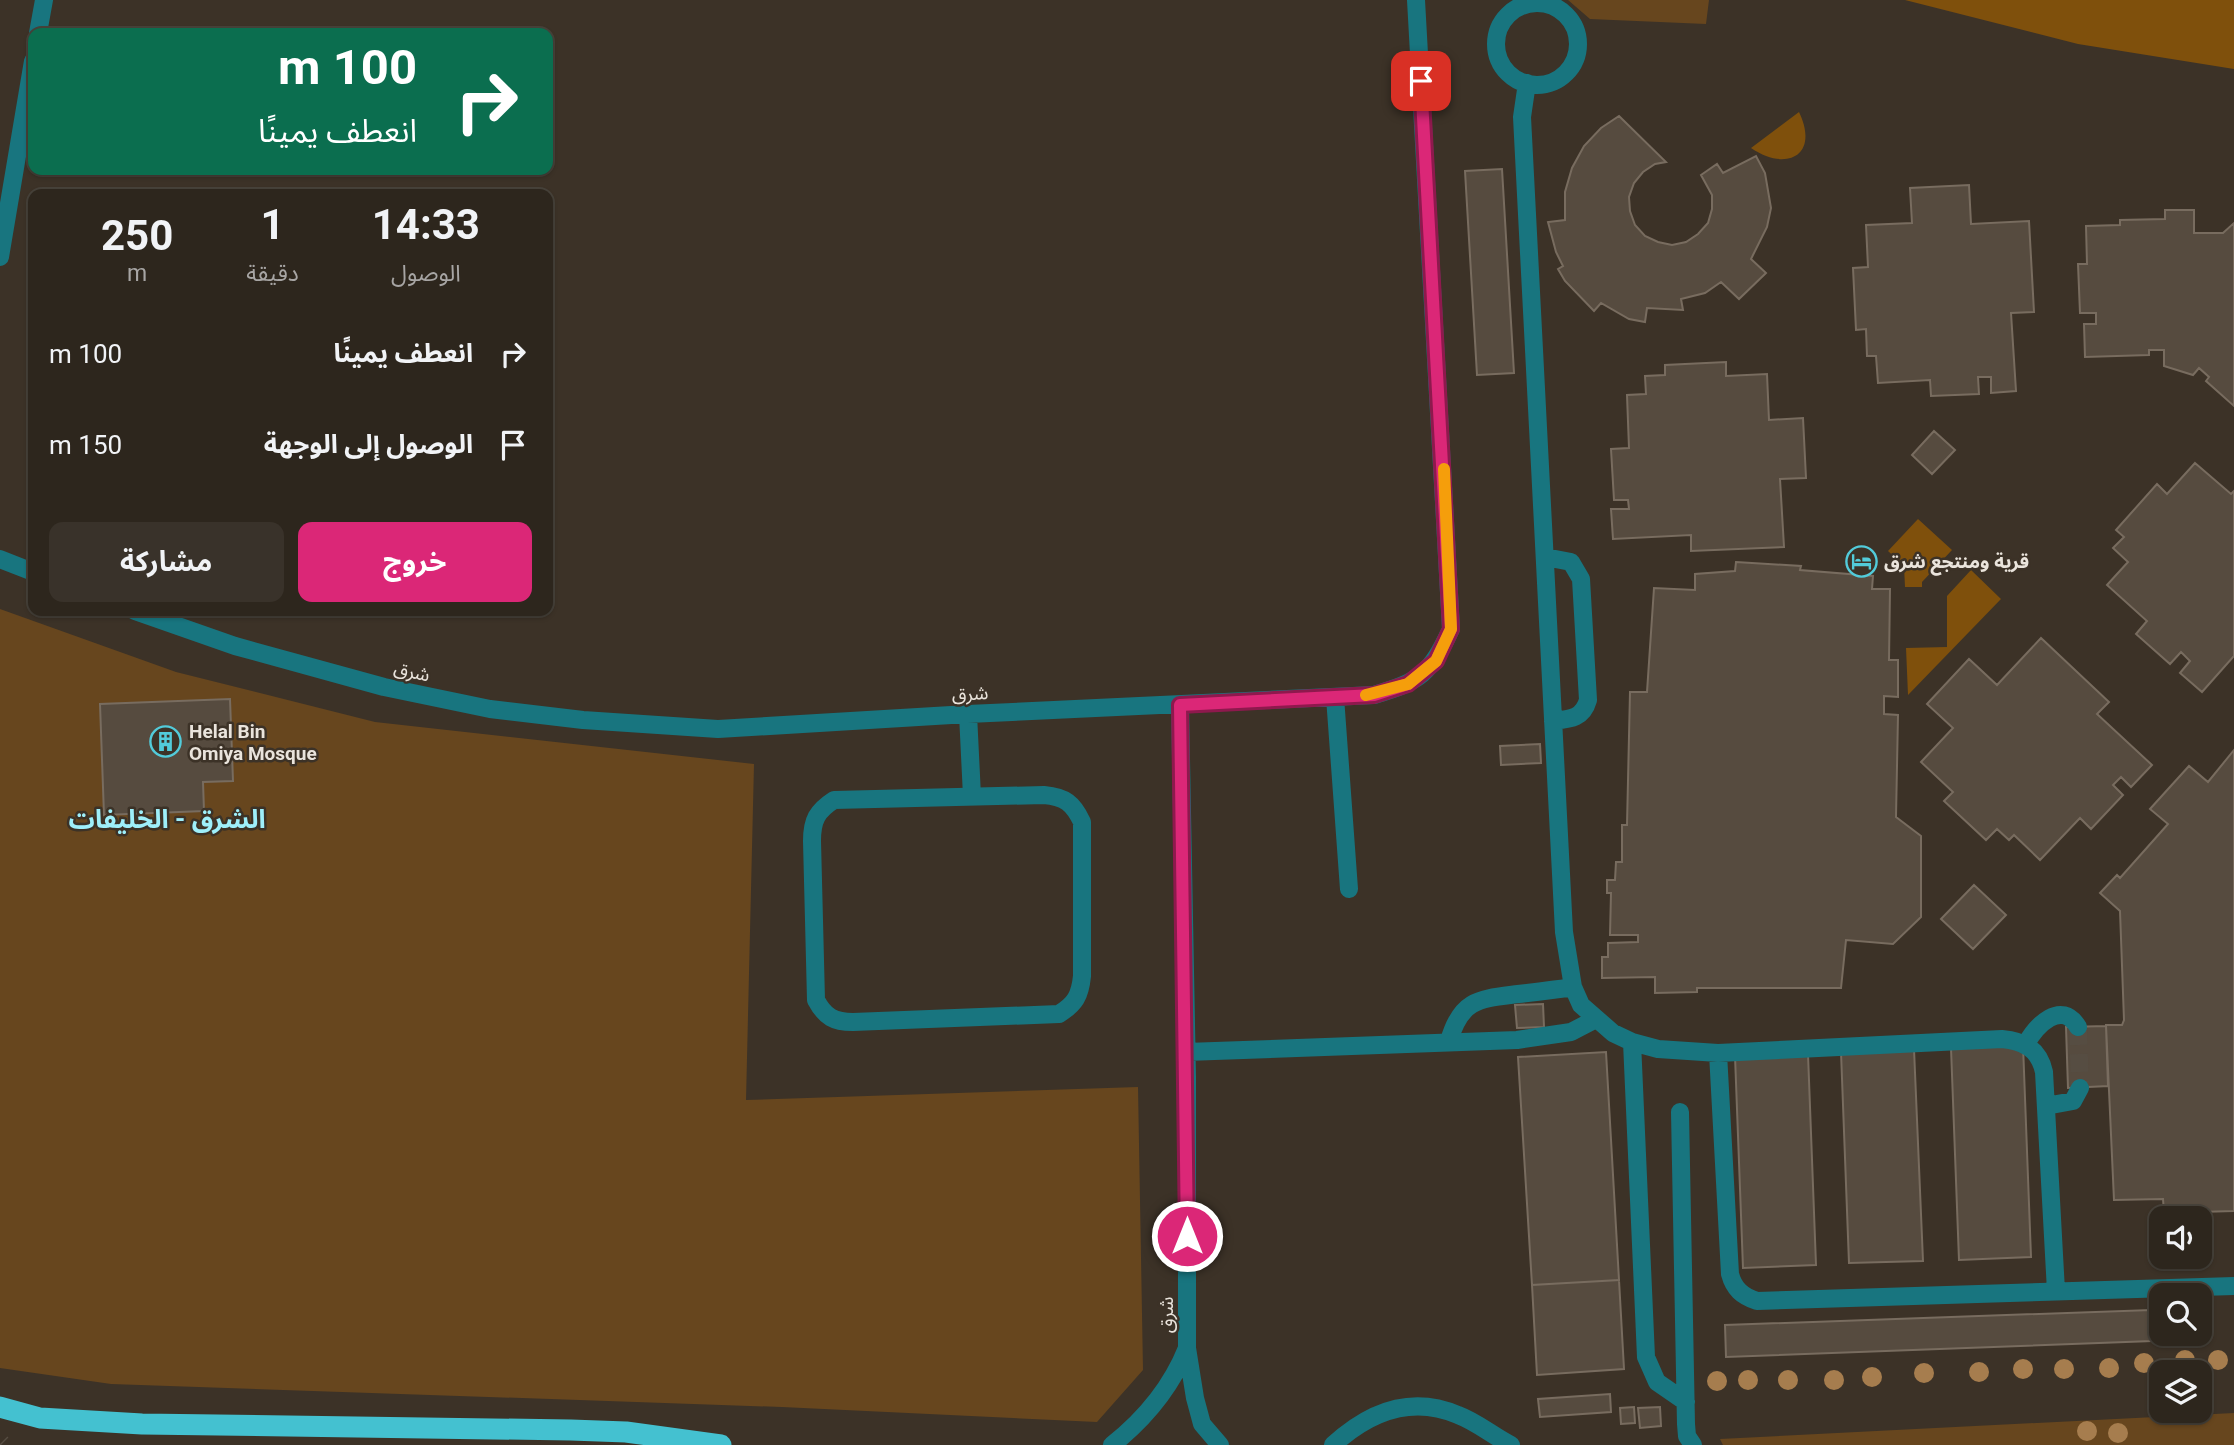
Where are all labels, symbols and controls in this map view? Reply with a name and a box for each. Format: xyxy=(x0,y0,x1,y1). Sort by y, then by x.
text: 100 m xyxy=(278,39,417,96)
pin xyxy=(1391,51,1451,111)
icon: right xyxy=(441,56,532,147)
icon: arrive xyxy=(1402,62,1440,100)
text: انعطف يمينًا xyxy=(258,112,417,150)
text: 1 xyxy=(260,200,285,249)
text: 14:33 xyxy=(372,200,480,249)
text: 250 xyxy=(101,211,173,260)
text: m xyxy=(127,260,147,287)
text: دقيقة xyxy=(246,260,299,287)
text: الوصول xyxy=(391,260,461,287)
icon: right xyxy=(494,335,532,373)
text: انعطف يمينًا xyxy=(334,338,473,368)
text: 100 m xyxy=(49,339,122,369)
icon: arrive xyxy=(494,426,532,464)
text: الوصول إلى الوجهة xyxy=(264,429,473,459)
text: 150 m xyxy=(49,430,122,460)
button: مشاركة xyxy=(49,522,284,602)
button: خروج xyxy=(298,522,532,602)
hotel icon: قرية ومنتجع شرق xyxy=(1844,544,1878,578)
place label: قرية ومنتجع شرق xyxy=(1884,550,2029,576)
street label: شرق xyxy=(392,656,432,687)
street label: شرق xyxy=(951,681,989,706)
place label: Helal Bin Omiya Mosque xyxy=(189,720,317,765)
building icon: Helal Bin Omiya Mosque xyxy=(149,725,183,759)
district label: الشرق - الخليفات xyxy=(68,804,266,834)
position arrow xyxy=(1150,1199,1224,1273)
map controls xyxy=(2149,1206,2212,1423)
button: sound xyxy=(2149,1206,2212,1269)
button: search xyxy=(2149,1283,2212,1346)
street label: شرق xyxy=(1155,1297,1178,1333)
button: layers xyxy=(2149,1360,2212,1423)

